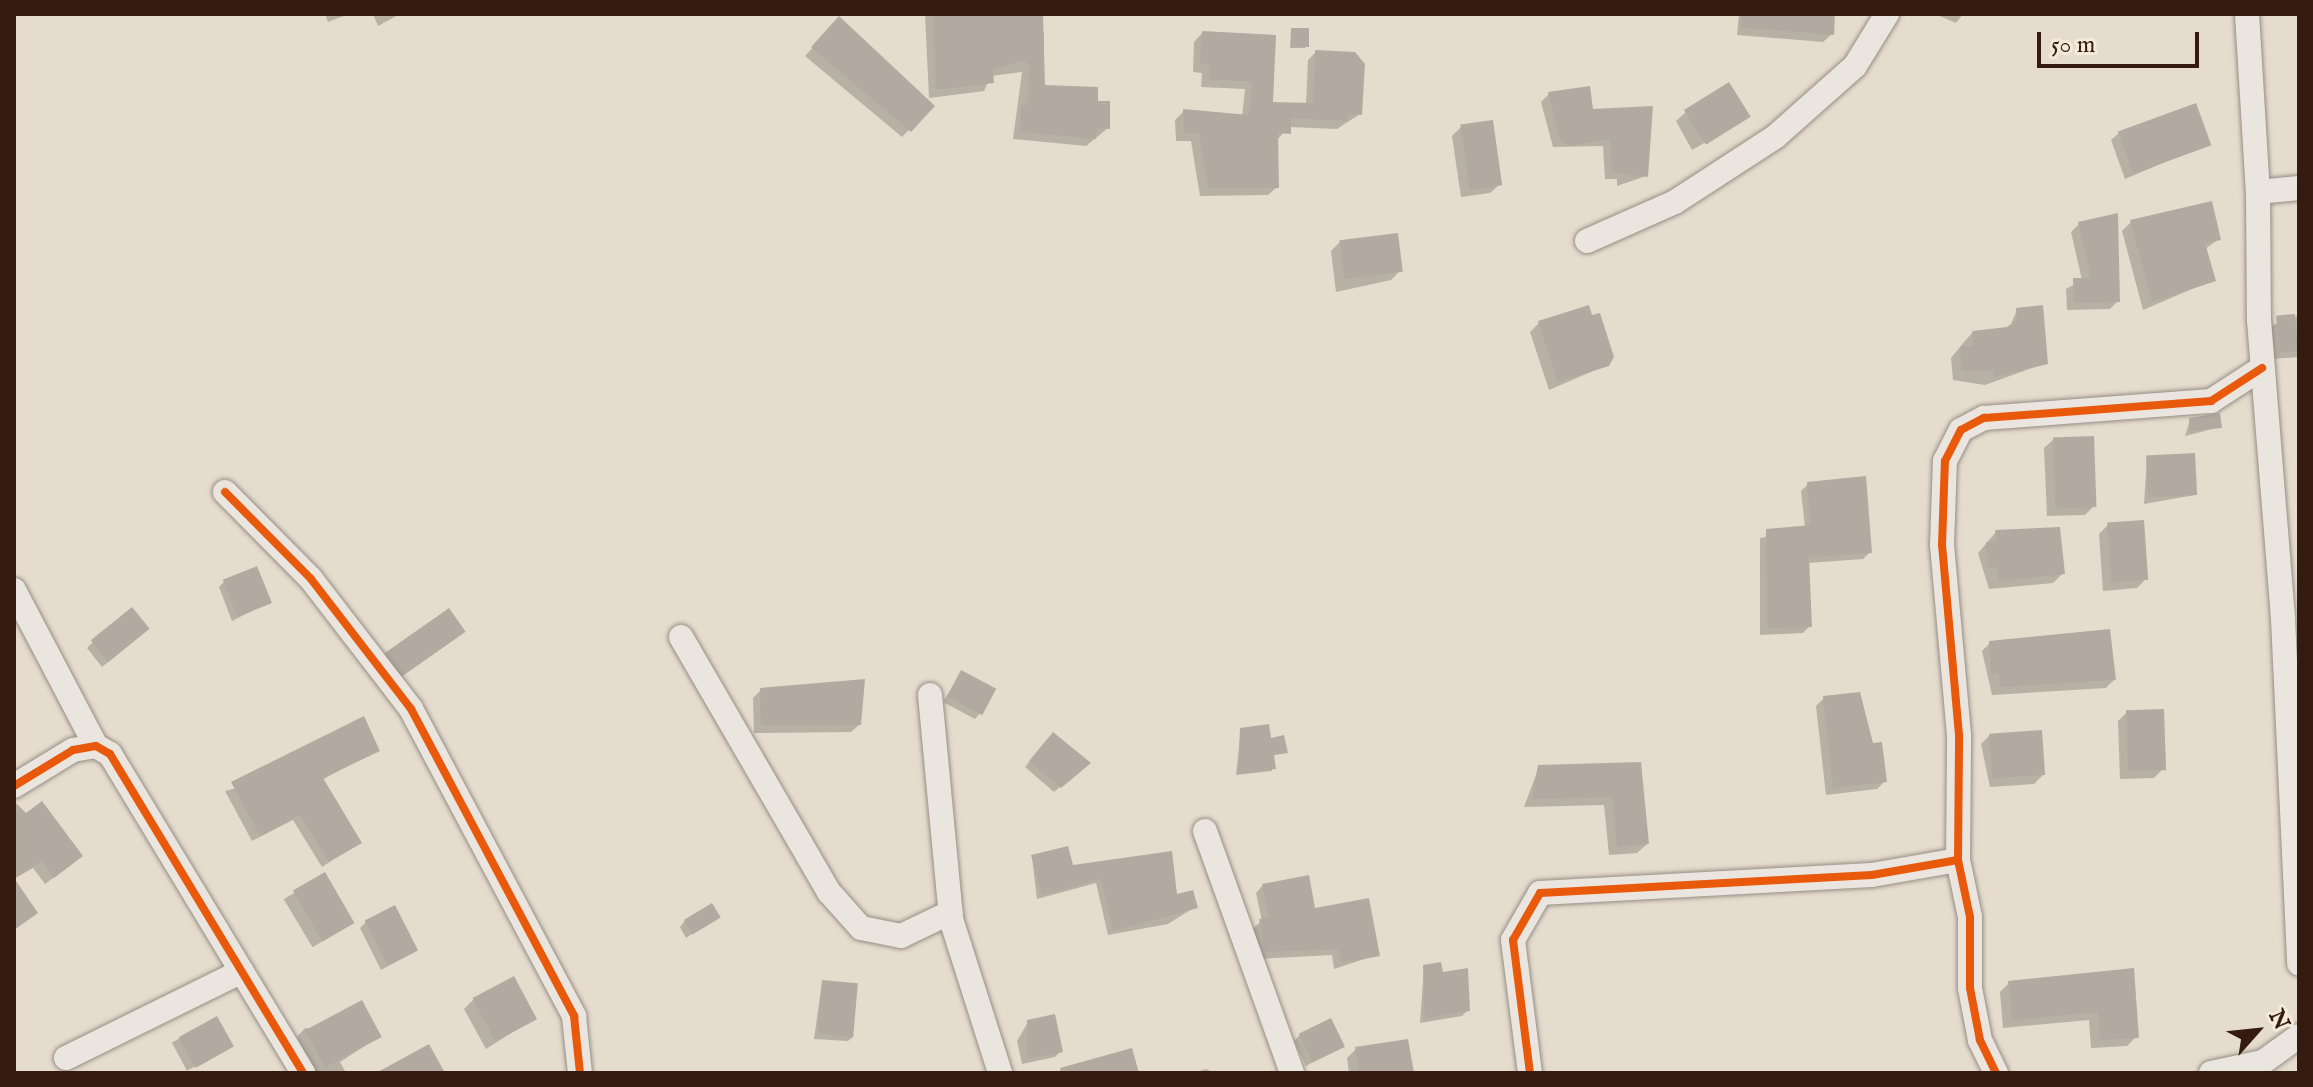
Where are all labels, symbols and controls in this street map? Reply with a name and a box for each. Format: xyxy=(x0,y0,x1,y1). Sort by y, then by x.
scale bar xyxy=(2041,16,2203,66)
text: 50 m xyxy=(2051,30,2095,61)
north arrow xyxy=(2217,991,2297,1071)
text: N xyxy=(2262,1005,2295,1035)

